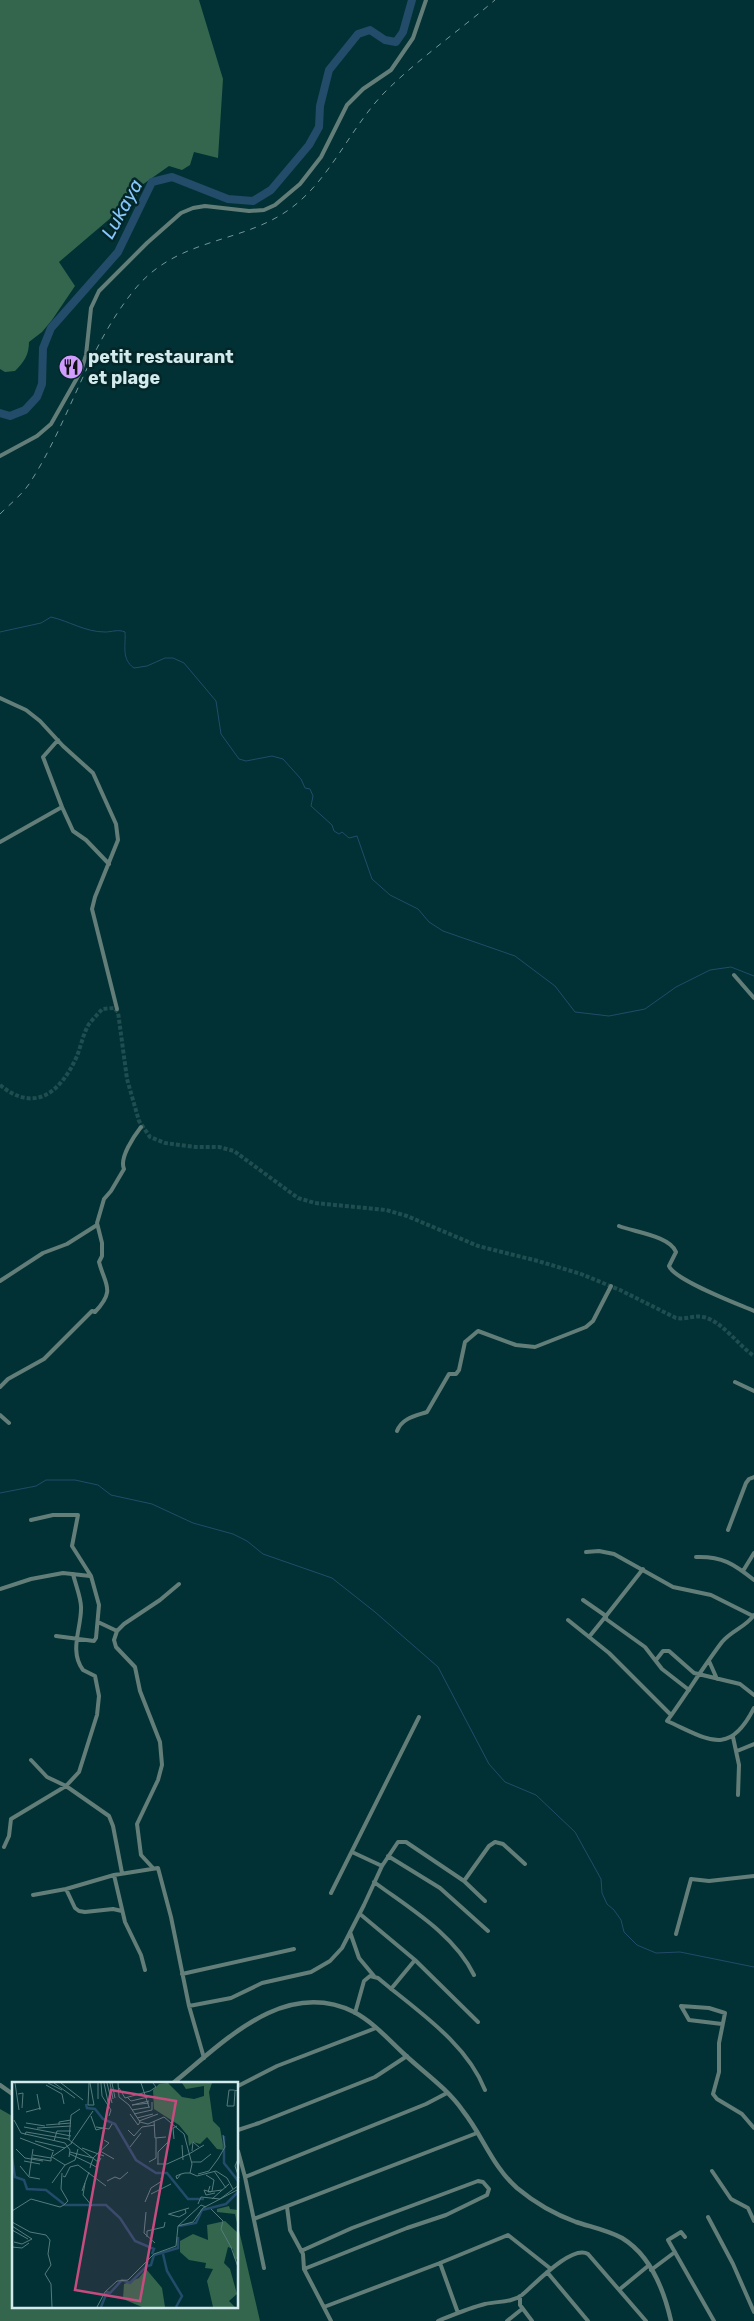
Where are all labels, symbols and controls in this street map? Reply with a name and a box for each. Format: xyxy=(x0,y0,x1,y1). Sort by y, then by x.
water label: Lukaya xyxy=(96,175,148,243)
place label: petit restaurant et plage xyxy=(88,346,234,389)
restaurant icon: petit restaurant et plage xyxy=(58,354,84,380)
inset map xyxy=(12,2082,239,2308)

